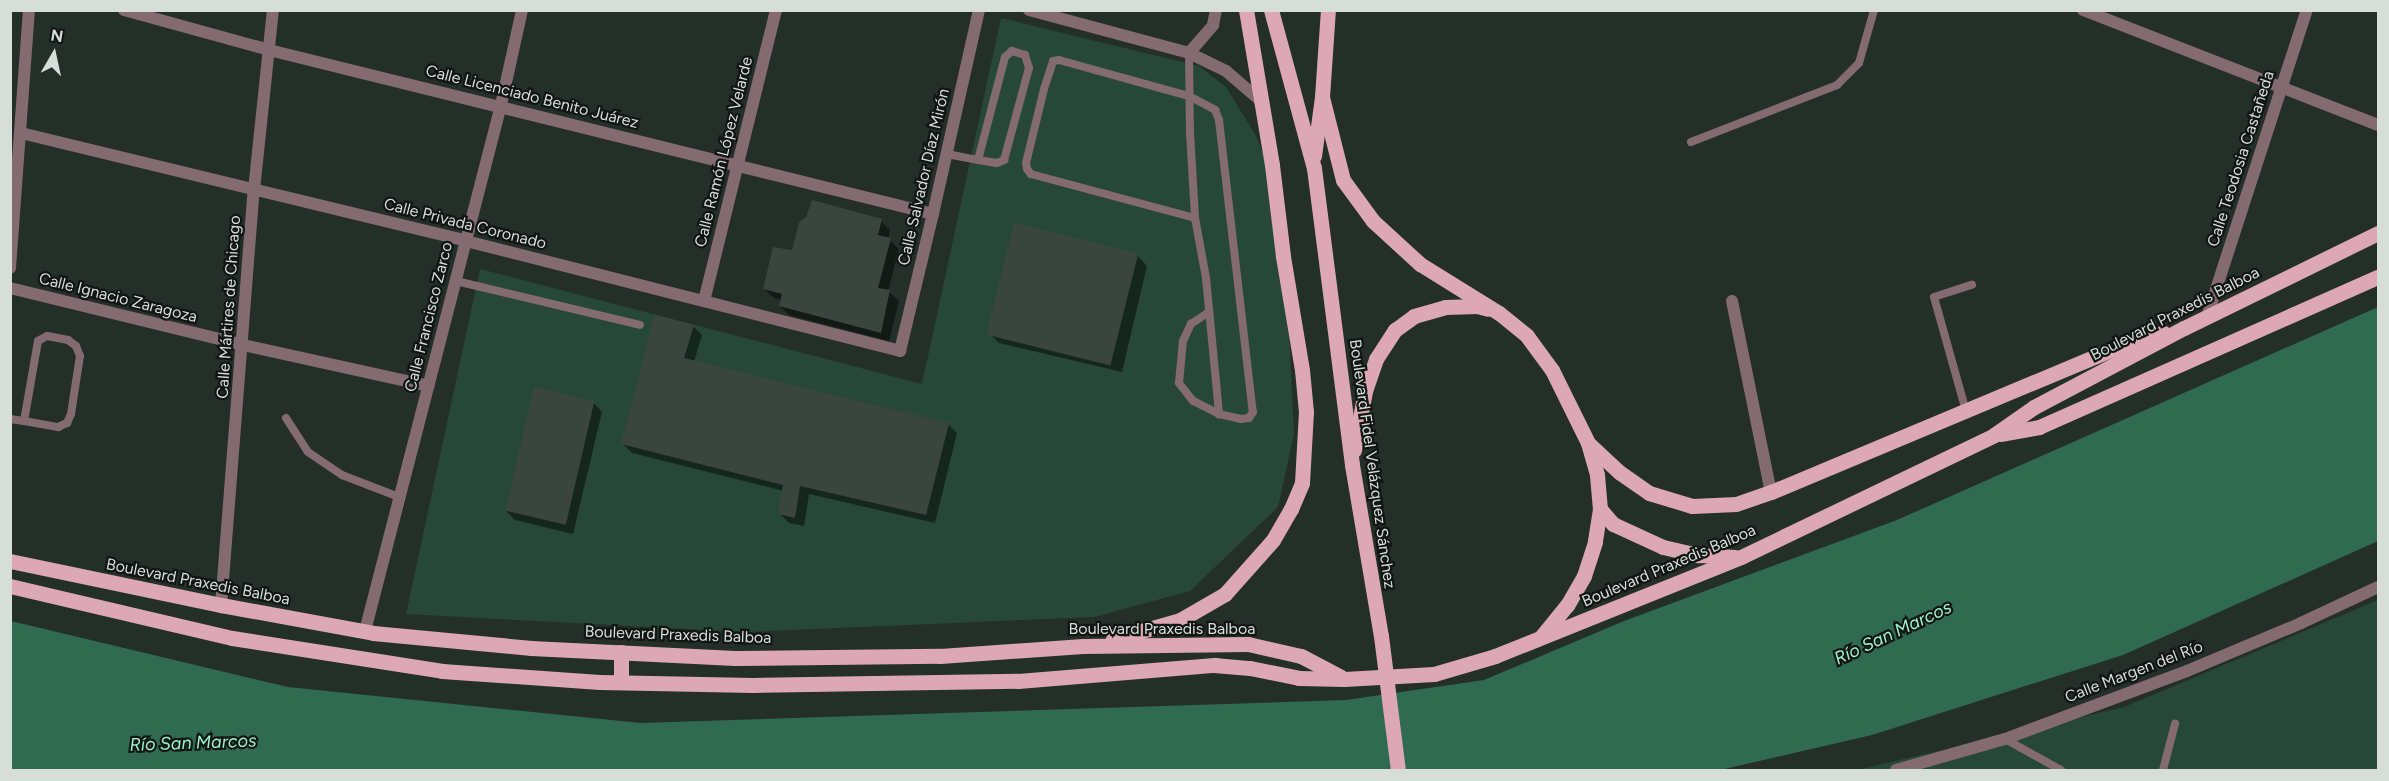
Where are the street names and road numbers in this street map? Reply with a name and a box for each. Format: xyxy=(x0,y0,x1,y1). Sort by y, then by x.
street label: Calle Ramón López Velarde xyxy=(691,55,757,249)
street label: Calle Licenciado Benito Juárez xyxy=(424,61,640,133)
street label: Calle Teodosia Castañeda xyxy=(2203,69,2279,249)
street label: Calle Salvador Díaz Mirón xyxy=(894,87,954,267)
street label: Calle Privada Coronado xyxy=(382,195,548,253)
street label: Calle Mártires de Chicago xyxy=(213,215,245,399)
street label: Calle Francisco Zarco xyxy=(401,240,457,394)
street label: Boulevard Praxedis Balboa xyxy=(2087,263,2263,365)
street label: Calle Ignacio Zaragoza xyxy=(37,269,199,327)
street label: Boulevard Fidel Velázquez Sánchez xyxy=(1345,338,1399,590)
street label: Boulevard Praxedis Balboa xyxy=(1579,521,1759,611)
street label: Boulevard Praxedis Balboa xyxy=(104,555,292,609)
street label: Boulevard Praxedis Balboa xyxy=(1069,619,1255,639)
street label: Boulevard Praxedis Balboa xyxy=(584,622,772,648)
street label: Calle Margen del Río xyxy=(2062,637,2206,707)

